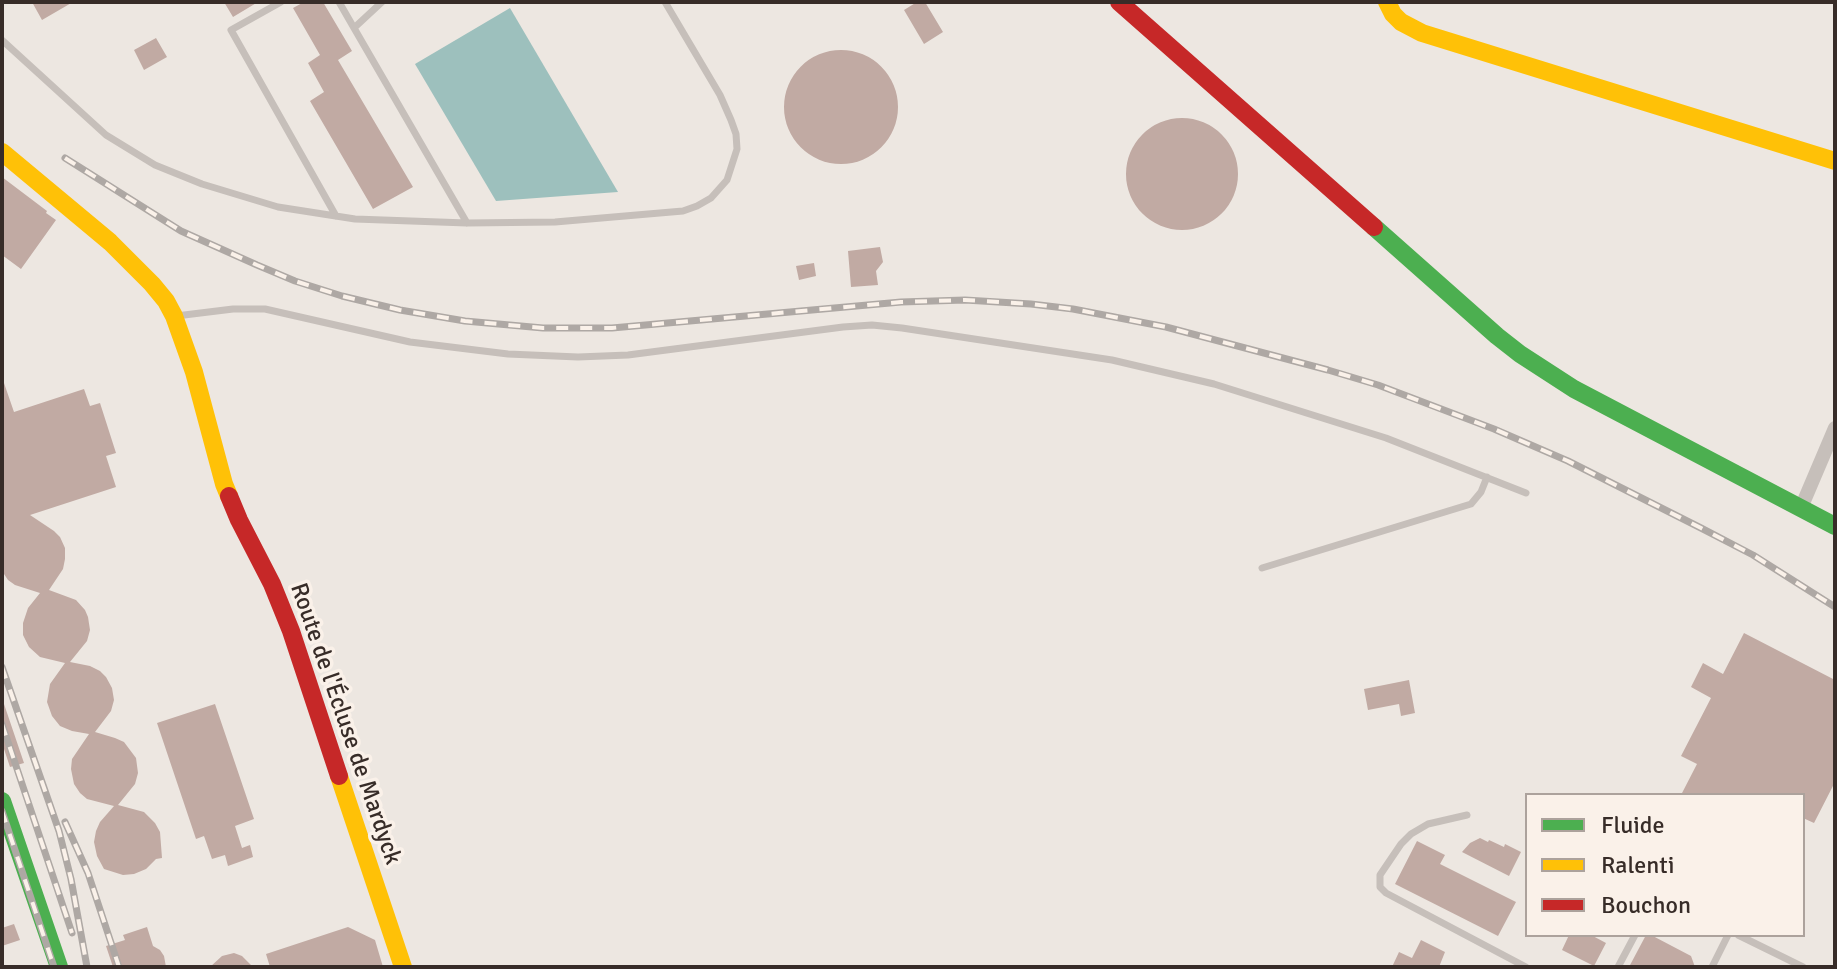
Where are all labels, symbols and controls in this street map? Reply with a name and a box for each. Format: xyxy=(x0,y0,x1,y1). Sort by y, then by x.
street label: Route de l'Écluse de Mardyck xyxy=(283,579,407,869)
legend xyxy=(1525,793,1805,937)
text: Fluide xyxy=(1601,810,1665,840)
text: Ralenti xyxy=(1601,850,1674,880)
text: Bouchon xyxy=(1601,890,1691,920)

